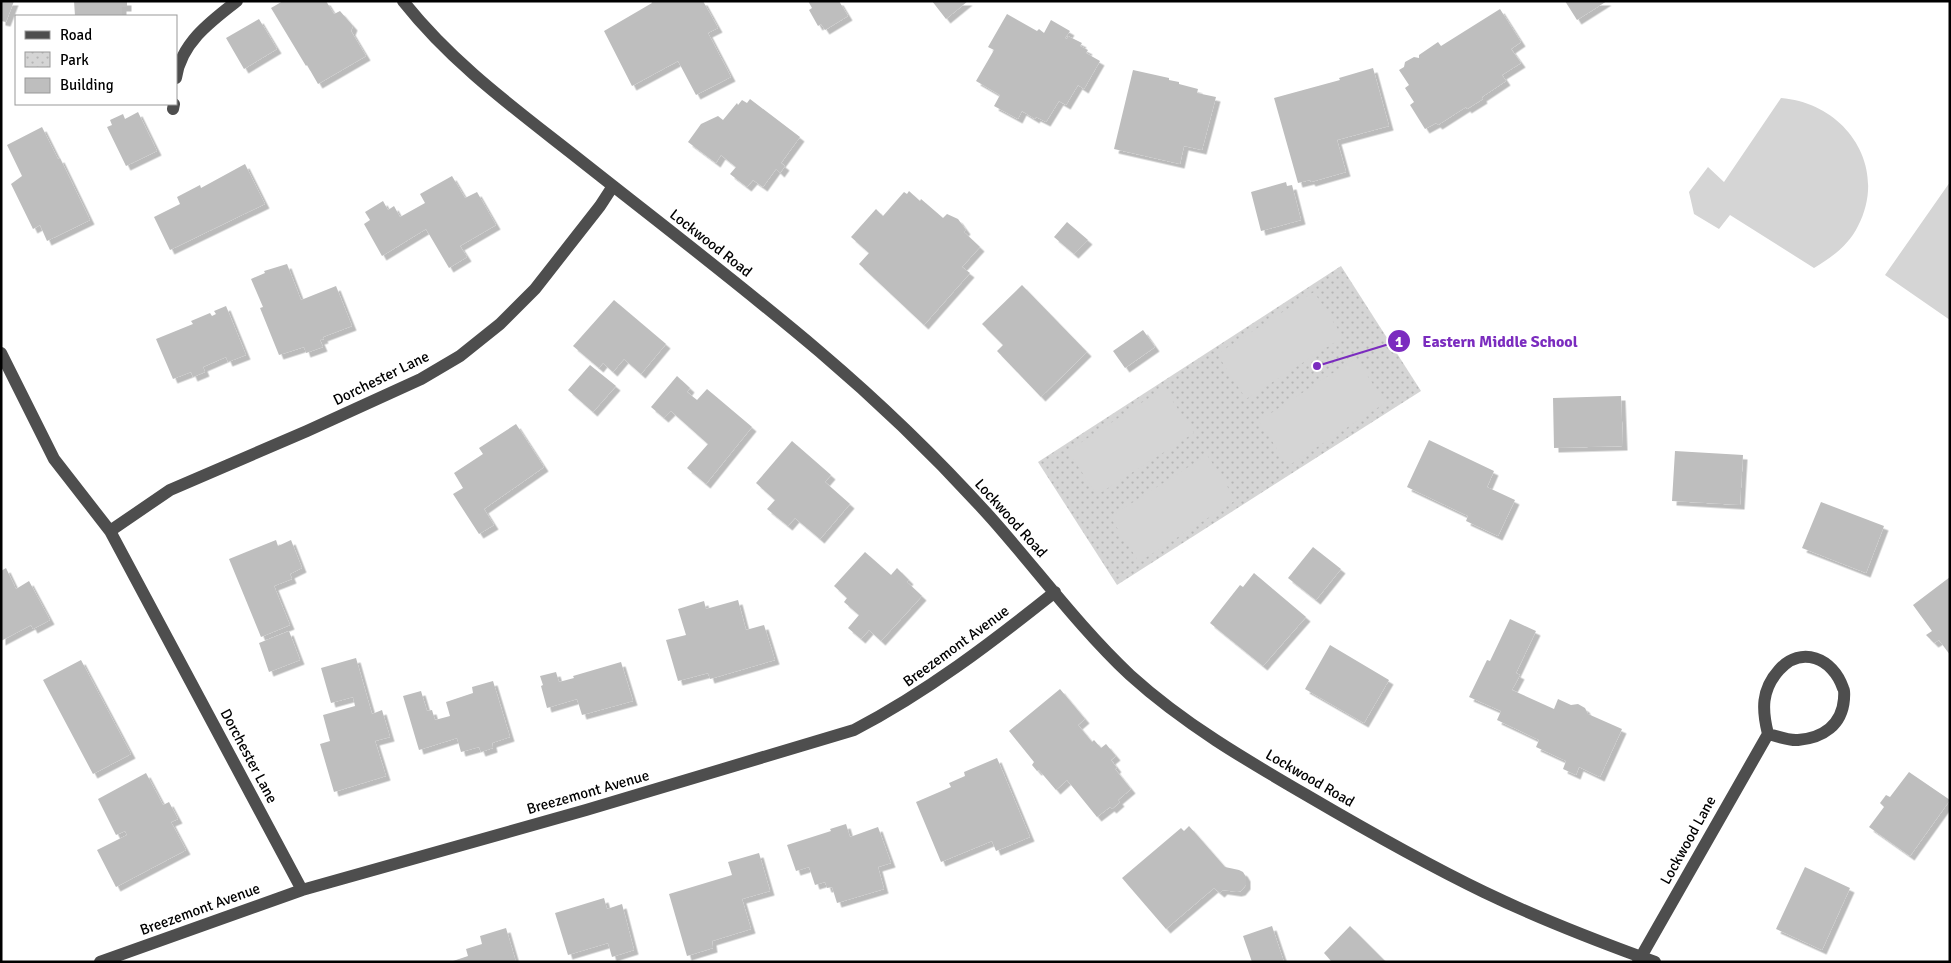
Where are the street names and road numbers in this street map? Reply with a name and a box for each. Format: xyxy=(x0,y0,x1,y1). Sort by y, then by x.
street label: Lockwood Road xyxy=(666,205,756,281)
street label: Dorchester Lane xyxy=(330,347,432,409)
street label: Lockwood Road xyxy=(971,475,1051,561)
street label: Breezemont Avenue xyxy=(900,602,1012,690)
street label: Dorchester Lane xyxy=(217,706,281,806)
street label: Lockwood Road xyxy=(1262,745,1358,811)
street label: Breezemont Avenue xyxy=(525,766,651,818)
street label: Lockwood Lane xyxy=(1656,793,1720,887)
street label: Breezemont Avenue xyxy=(137,879,263,939)

